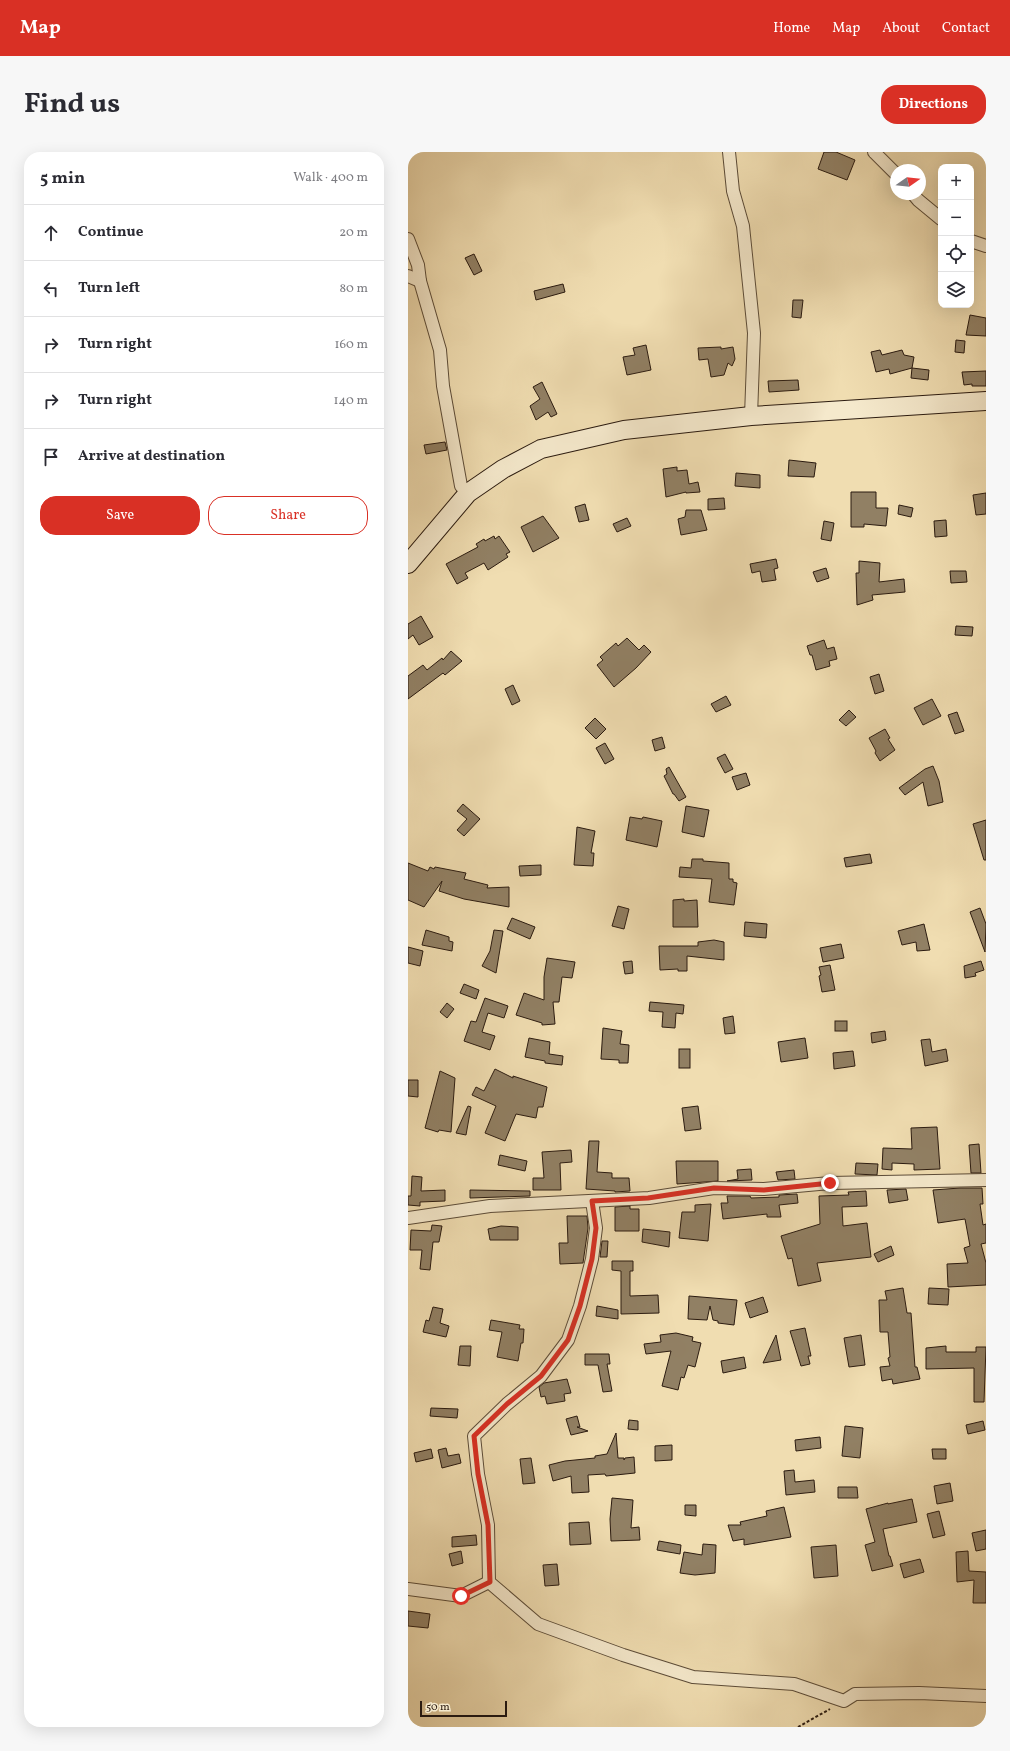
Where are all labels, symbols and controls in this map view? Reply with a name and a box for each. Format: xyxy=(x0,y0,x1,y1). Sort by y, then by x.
text: Map xyxy=(20,15,61,41)
text: Home xyxy=(773,19,810,38)
text: Map xyxy=(832,19,860,38)
text: About xyxy=(882,19,920,38)
text: Contact xyxy=(942,19,990,38)
text: Find us xyxy=(24,85,120,124)
button: Directions xyxy=(881,85,986,124)
north arrow xyxy=(890,164,926,200)
map controls xyxy=(938,164,974,308)
button: + xyxy=(938,164,974,200)
text: 5 min xyxy=(40,167,85,190)
text: Walk · 400 m xyxy=(293,169,368,187)
button: − xyxy=(938,200,974,236)
icon: ahead xyxy=(40,222,62,244)
text: Continue xyxy=(78,222,143,243)
text: 20 m xyxy=(339,224,368,242)
button: locate xyxy=(938,236,974,272)
button: layers xyxy=(938,272,974,308)
icon: left xyxy=(40,278,62,300)
text: Turn left xyxy=(78,278,140,299)
text: 80 m xyxy=(339,280,368,298)
icon: right xyxy=(40,334,62,356)
text: Turn right xyxy=(78,334,152,355)
text: 160 m xyxy=(334,336,368,354)
icon: right xyxy=(40,390,62,412)
text: Turn right xyxy=(78,390,152,411)
text: 140 m xyxy=(334,392,368,410)
icon: arrive xyxy=(40,446,62,468)
text: Arrive at destination xyxy=(78,446,225,467)
button: Save xyxy=(40,496,200,535)
button: Share xyxy=(208,496,368,535)
route end xyxy=(821,1174,839,1192)
route start xyxy=(452,1587,470,1605)
scale bar xyxy=(420,1699,507,1718)
text: 50 m xyxy=(426,1700,450,1715)

